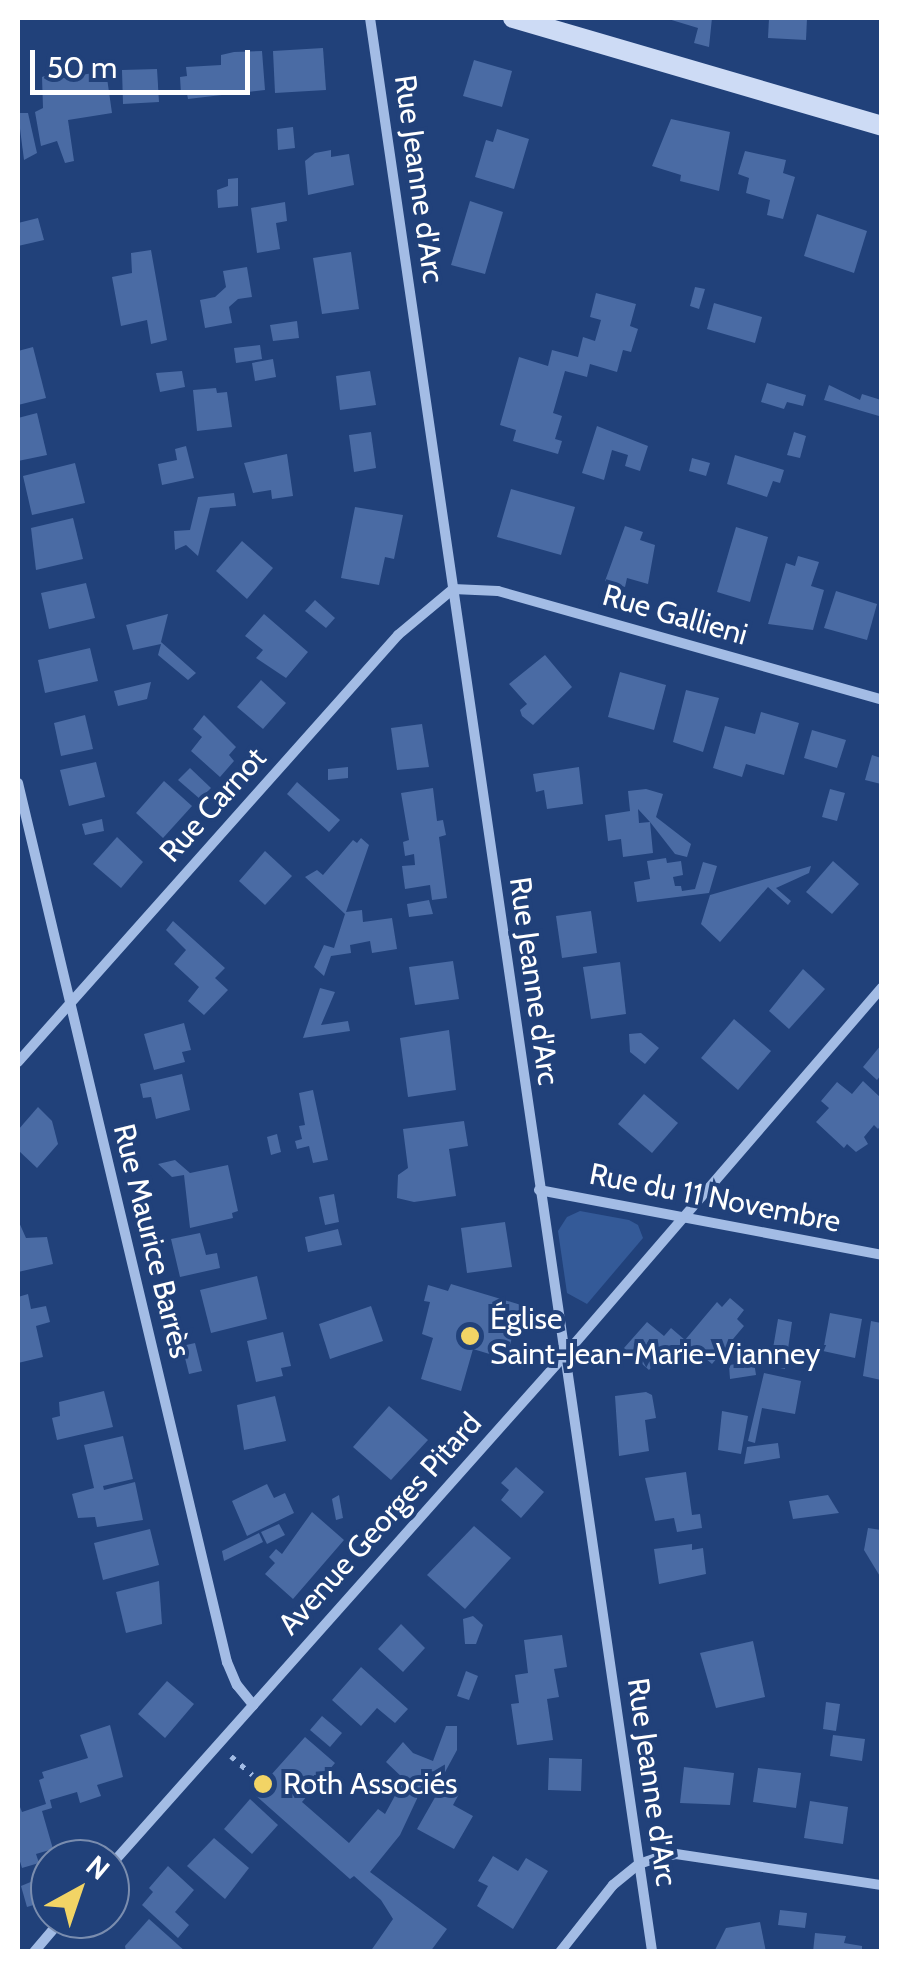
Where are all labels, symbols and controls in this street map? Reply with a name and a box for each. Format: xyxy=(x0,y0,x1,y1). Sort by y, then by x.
scale bar xyxy=(35,30,255,92)
text: 50 m xyxy=(47,49,117,86)
street label: Rue Jeanne d'Arc xyxy=(387,73,451,285)
street label: Rue Gallieni xyxy=(598,577,752,653)
street label: Rue Carnot xyxy=(152,741,274,869)
street label: Rue Jeanne d'Arc xyxy=(502,875,566,1087)
street label: Rue Maurice Barrès xyxy=(106,1120,198,1362)
street label: Rue du 11 Novembre xyxy=(586,1156,844,1240)
place label: Église Saint-Jean-Marie-Vianney xyxy=(490,1301,820,1372)
marker: Église Saint-Jean-Marie-Vianney xyxy=(459,1325,481,1347)
street label: Avenue Georges Pitard xyxy=(271,1406,489,1642)
street label: Rue Jeanne d'Arc xyxy=(620,1676,684,1888)
place label: Roth Associés xyxy=(283,1766,458,1802)
marker: Roth Associés xyxy=(252,1773,274,1795)
north arrow xyxy=(30,1839,130,1939)
text: N xyxy=(79,1848,117,1887)

